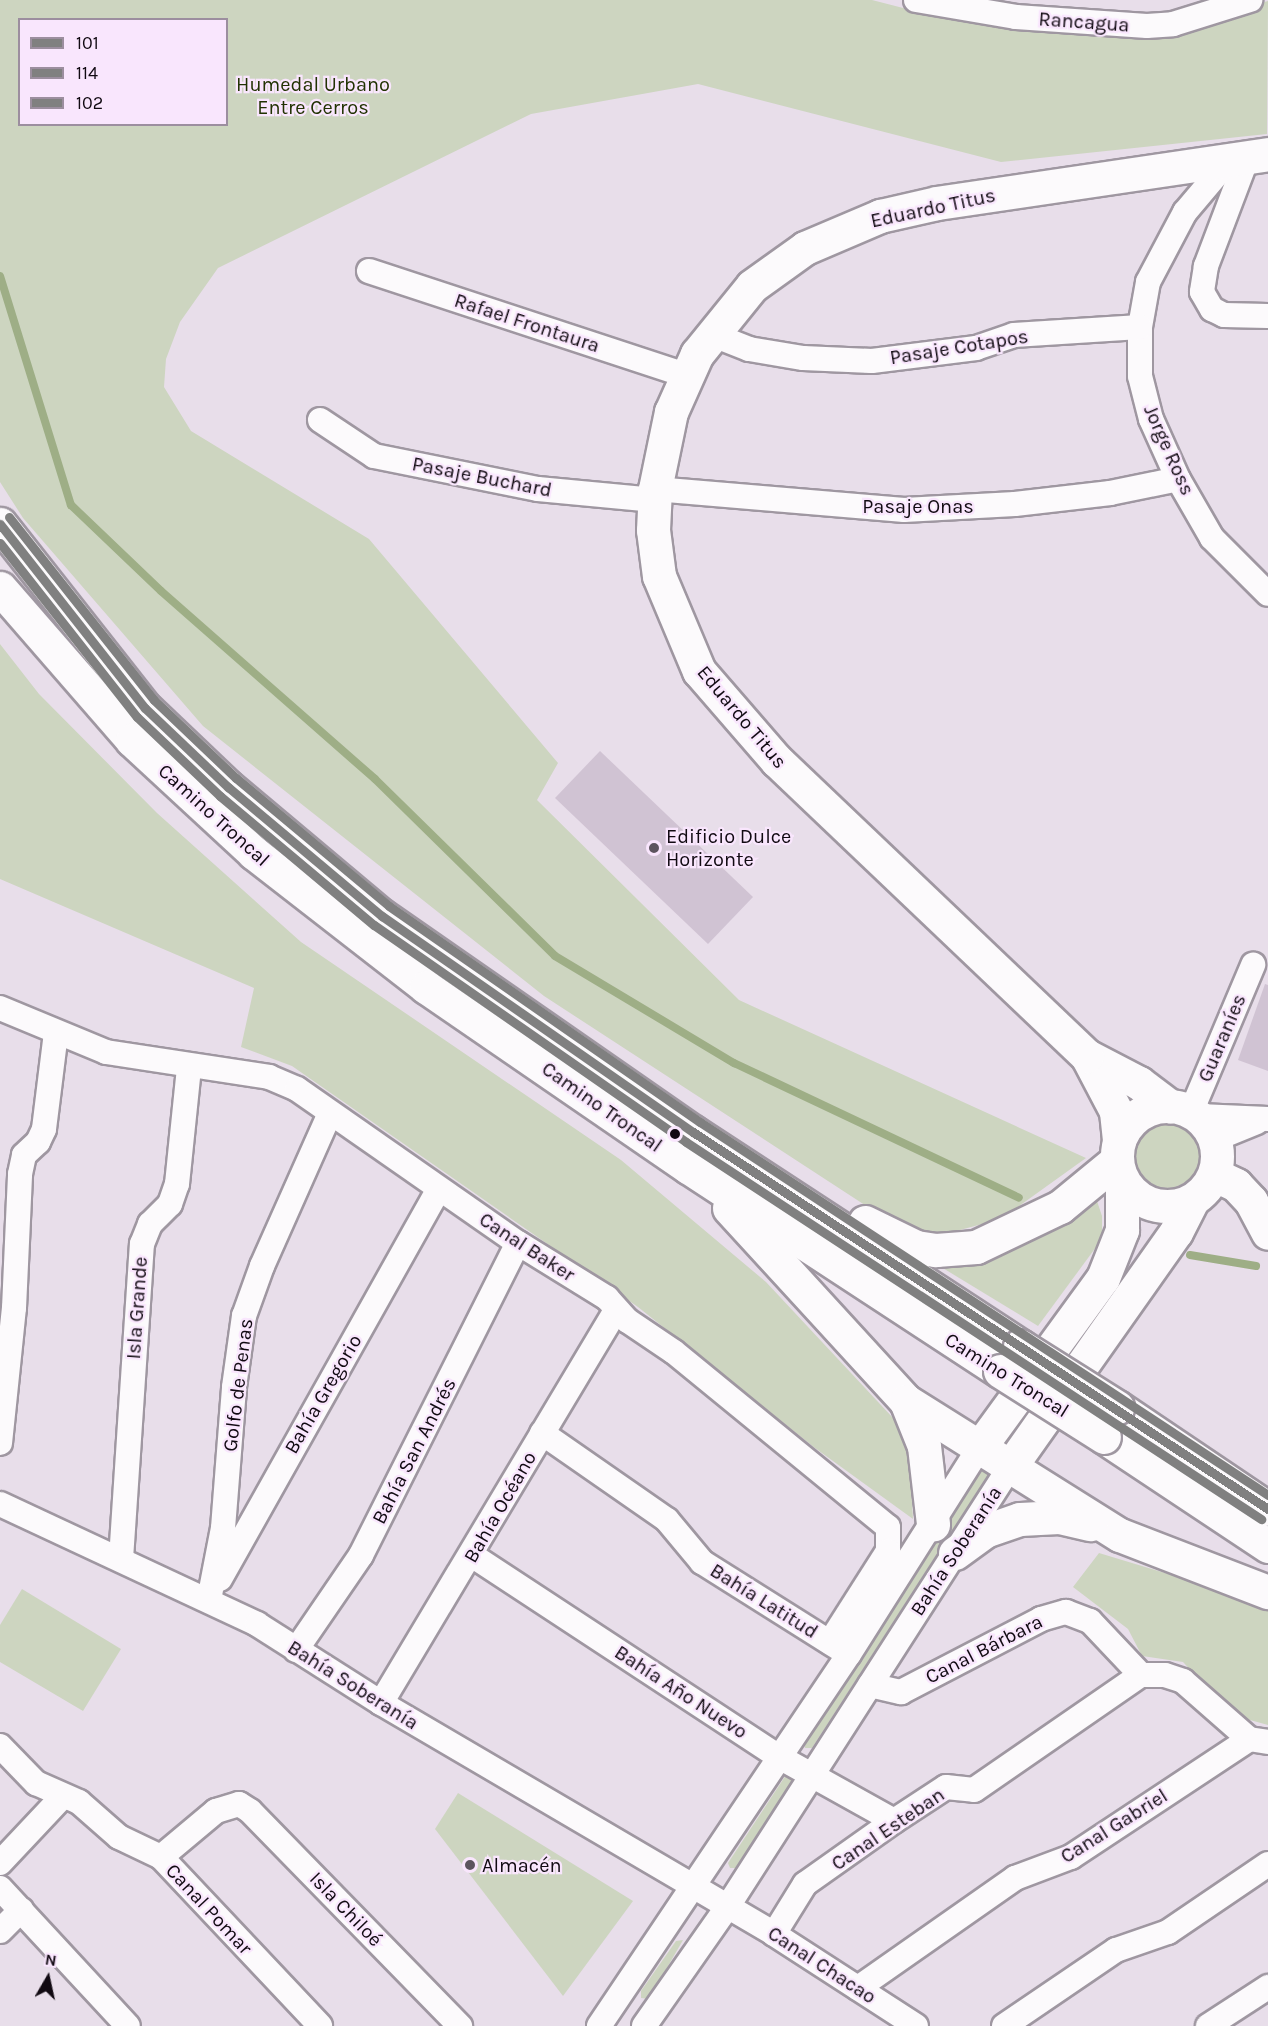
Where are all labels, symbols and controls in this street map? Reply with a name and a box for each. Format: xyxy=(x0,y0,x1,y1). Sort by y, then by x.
street label: Rancagua xyxy=(1038,7,1130,37)
legend xyxy=(18,18,228,126)
text: 101 xyxy=(76,32,99,54)
text: 114 xyxy=(76,62,98,84)
park label: Humedal Urbano Entre Cerros xyxy=(236,73,390,120)
text: 102 xyxy=(76,92,103,114)
street label: Eduardo Titus xyxy=(868,183,998,233)
street label: Rafael Frontaura xyxy=(451,288,603,358)
street label: Pasaje Cotapos xyxy=(888,324,1030,370)
street label: Jorge Ross xyxy=(1138,401,1200,499)
street label: Pasaje Buchard xyxy=(410,452,554,502)
street label: Pasaje Onas xyxy=(862,494,974,518)
street label: Eduardo Titus xyxy=(692,661,792,773)
street label: Camino Troncal xyxy=(153,759,275,871)
place label: Edificio Dulce Horizonte xyxy=(666,825,791,872)
marker: Edificio Dulce Horizonte xyxy=(647,841,661,855)
street label: Guaraníes xyxy=(1193,990,1251,1086)
street label: Camino Troncal xyxy=(537,1057,667,1157)
unlabelled marker xyxy=(669,1128,681,1140)
street label: Canal Baker xyxy=(475,1207,579,1287)
street label: Isla Grande xyxy=(121,1256,153,1360)
street label: Golfo de Penas xyxy=(218,1317,258,1453)
street label: Camino Troncal xyxy=(941,1327,1073,1423)
street label: Bahía Gregorio xyxy=(279,1330,367,1458)
street label: Bahía San Andrés xyxy=(367,1374,461,1528)
street label: Bahía Océano xyxy=(458,1447,542,1567)
street label: Bahía Soberanía xyxy=(905,1482,1007,1620)
street label: Bahía Latitud xyxy=(706,1558,822,1644)
street label: Canal Bárbara xyxy=(921,1609,1047,1689)
street label: Bahía Soberanía xyxy=(283,1635,423,1735)
street label: Bahía Año Nuevo xyxy=(610,1640,752,1744)
street label: Canal Esteban xyxy=(827,1782,949,1876)
street label: Canal Gabriel xyxy=(1056,1784,1172,1868)
place label: Almacén xyxy=(482,1853,561,1877)
marker: Almacén xyxy=(463,1858,477,1872)
street label: Canal Pomar xyxy=(161,1859,257,1959)
street label: Isla Chiloé xyxy=(305,1867,387,1951)
street label: Canal Chacao xyxy=(763,1921,881,2009)
north arrow xyxy=(18,1948,78,2008)
text: N xyxy=(44,1949,58,1970)

